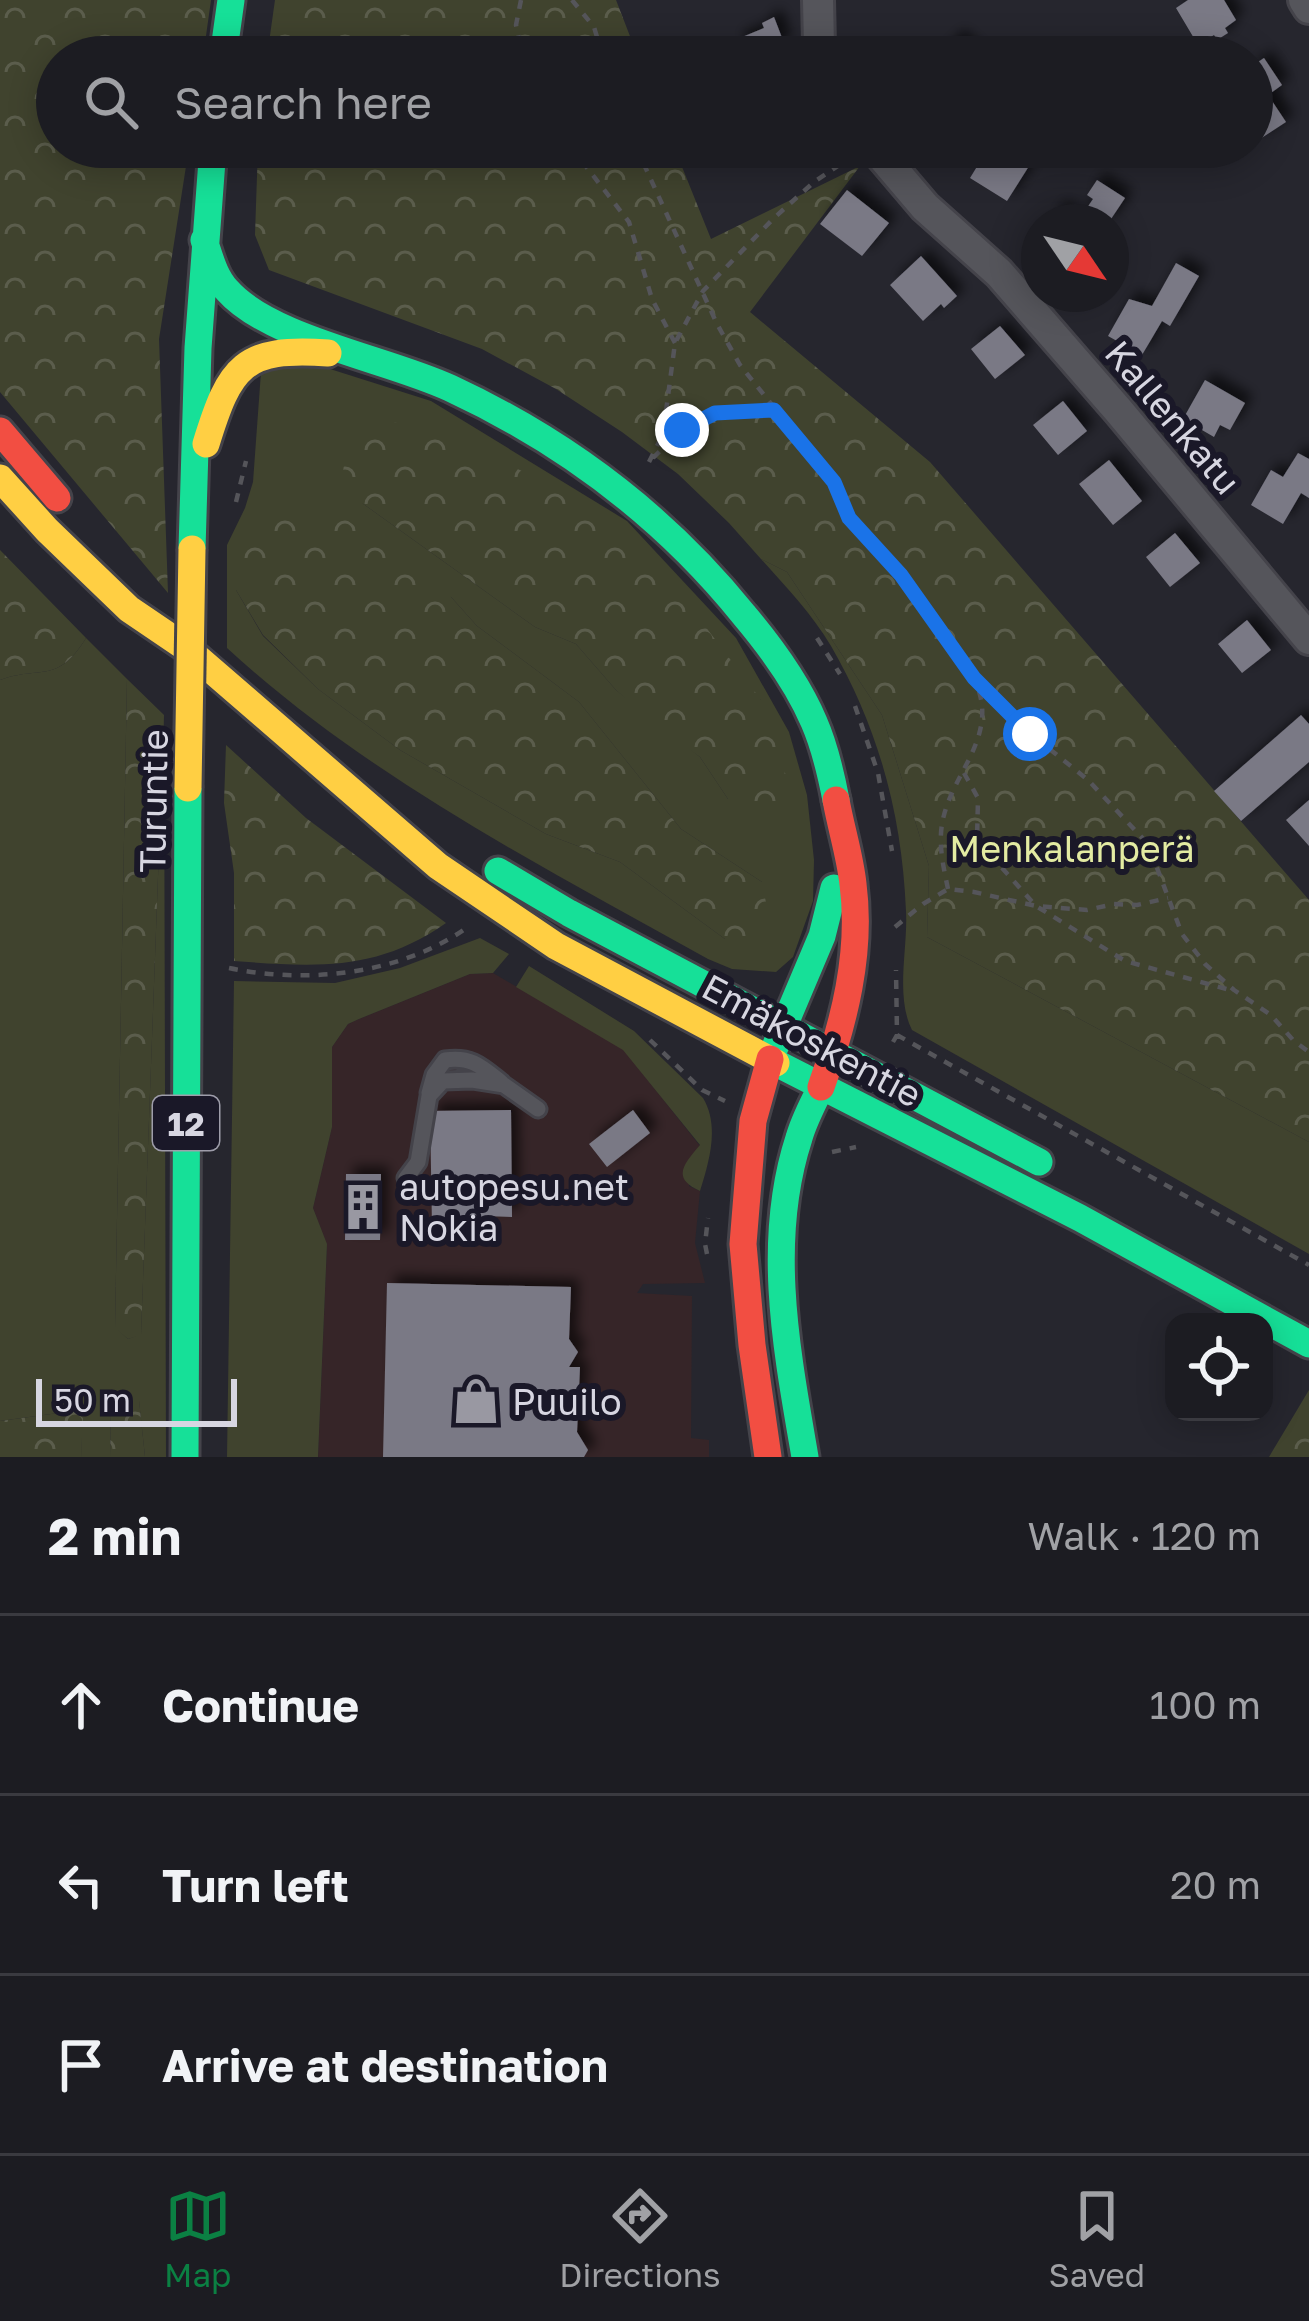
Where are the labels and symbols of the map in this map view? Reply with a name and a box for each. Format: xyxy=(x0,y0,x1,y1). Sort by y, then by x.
north arrow xyxy=(1021,204,1129,312)
street label: Kallenkatu xyxy=(1097,332,1249,502)
route end xyxy=(655,403,709,457)
route start xyxy=(1003,707,1057,761)
street label: Turuntie xyxy=(130,729,176,873)
park label: Menkalanperä xyxy=(949,827,1195,870)
street label: Emäkoskentie xyxy=(695,964,929,1116)
road number: 12 xyxy=(153,1096,219,1150)
place label: autopesu.net Nokia xyxy=(399,1165,629,1249)
building icon: autopesu.net Nokia xyxy=(338,1182,388,1232)
scale bar xyxy=(36,1373,237,1426)
shop icon: Puuilo xyxy=(451,1376,501,1426)
place label: Puuilo xyxy=(512,1380,622,1423)

